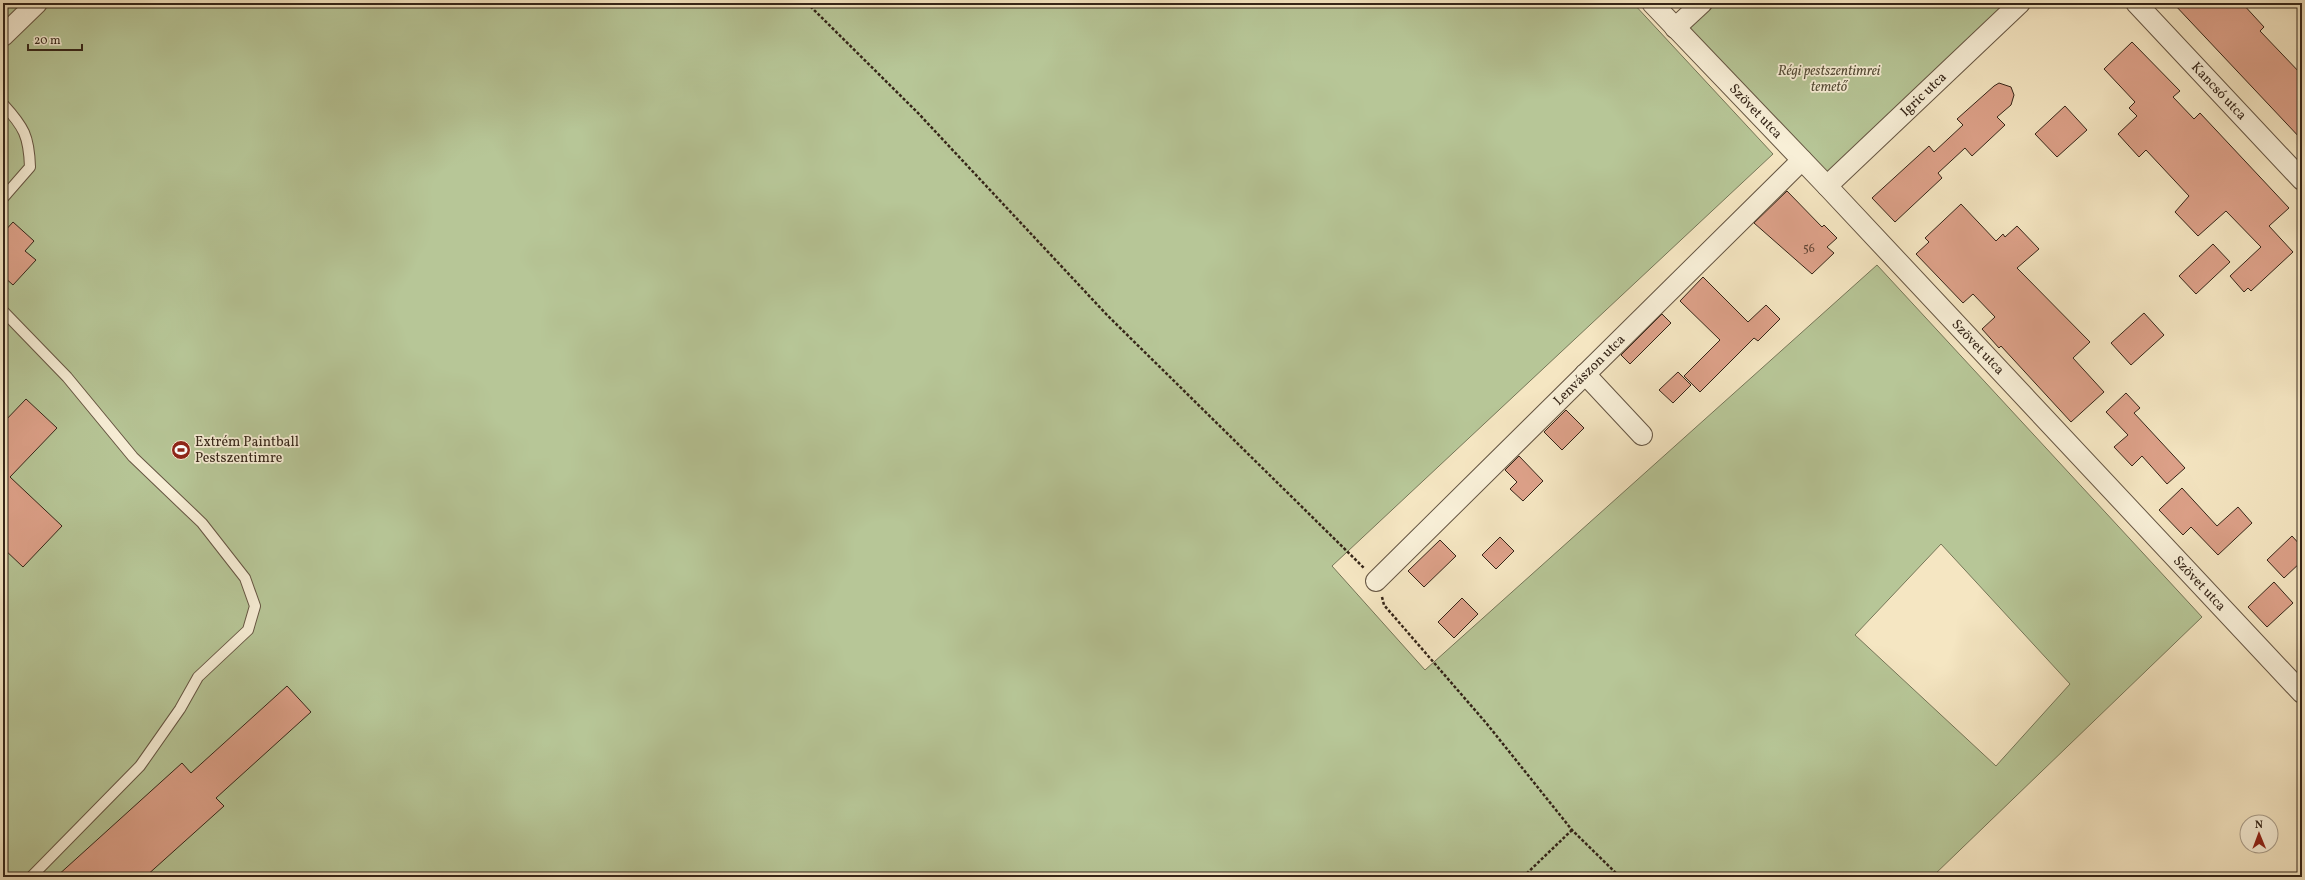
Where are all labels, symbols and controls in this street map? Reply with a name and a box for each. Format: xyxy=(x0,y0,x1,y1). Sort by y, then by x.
scale bar xyxy=(28,26,82,52)
text: 20 m xyxy=(34,33,61,49)
street label: Kancsó utca xyxy=(2187,58,2251,125)
park label: Régi pestszentimrei temető xyxy=(1778,62,1881,97)
street label: Igric utca xyxy=(1896,68,1951,121)
street label: Szövet utca xyxy=(1725,80,1787,143)
house number: 56 xyxy=(1803,241,1815,257)
street label: Szövet utca xyxy=(1947,315,2009,379)
street label: Lenvászon utca xyxy=(1549,330,1630,410)
place label: Extrém Paintball Pestszentimre xyxy=(195,433,299,468)
sports icon: Extrém Paintball Pestszentimre xyxy=(170,439,192,461)
street label: Szövet utca xyxy=(2169,552,2230,615)
north arrow xyxy=(2239,814,2279,854)
text: N xyxy=(2255,818,2263,833)

